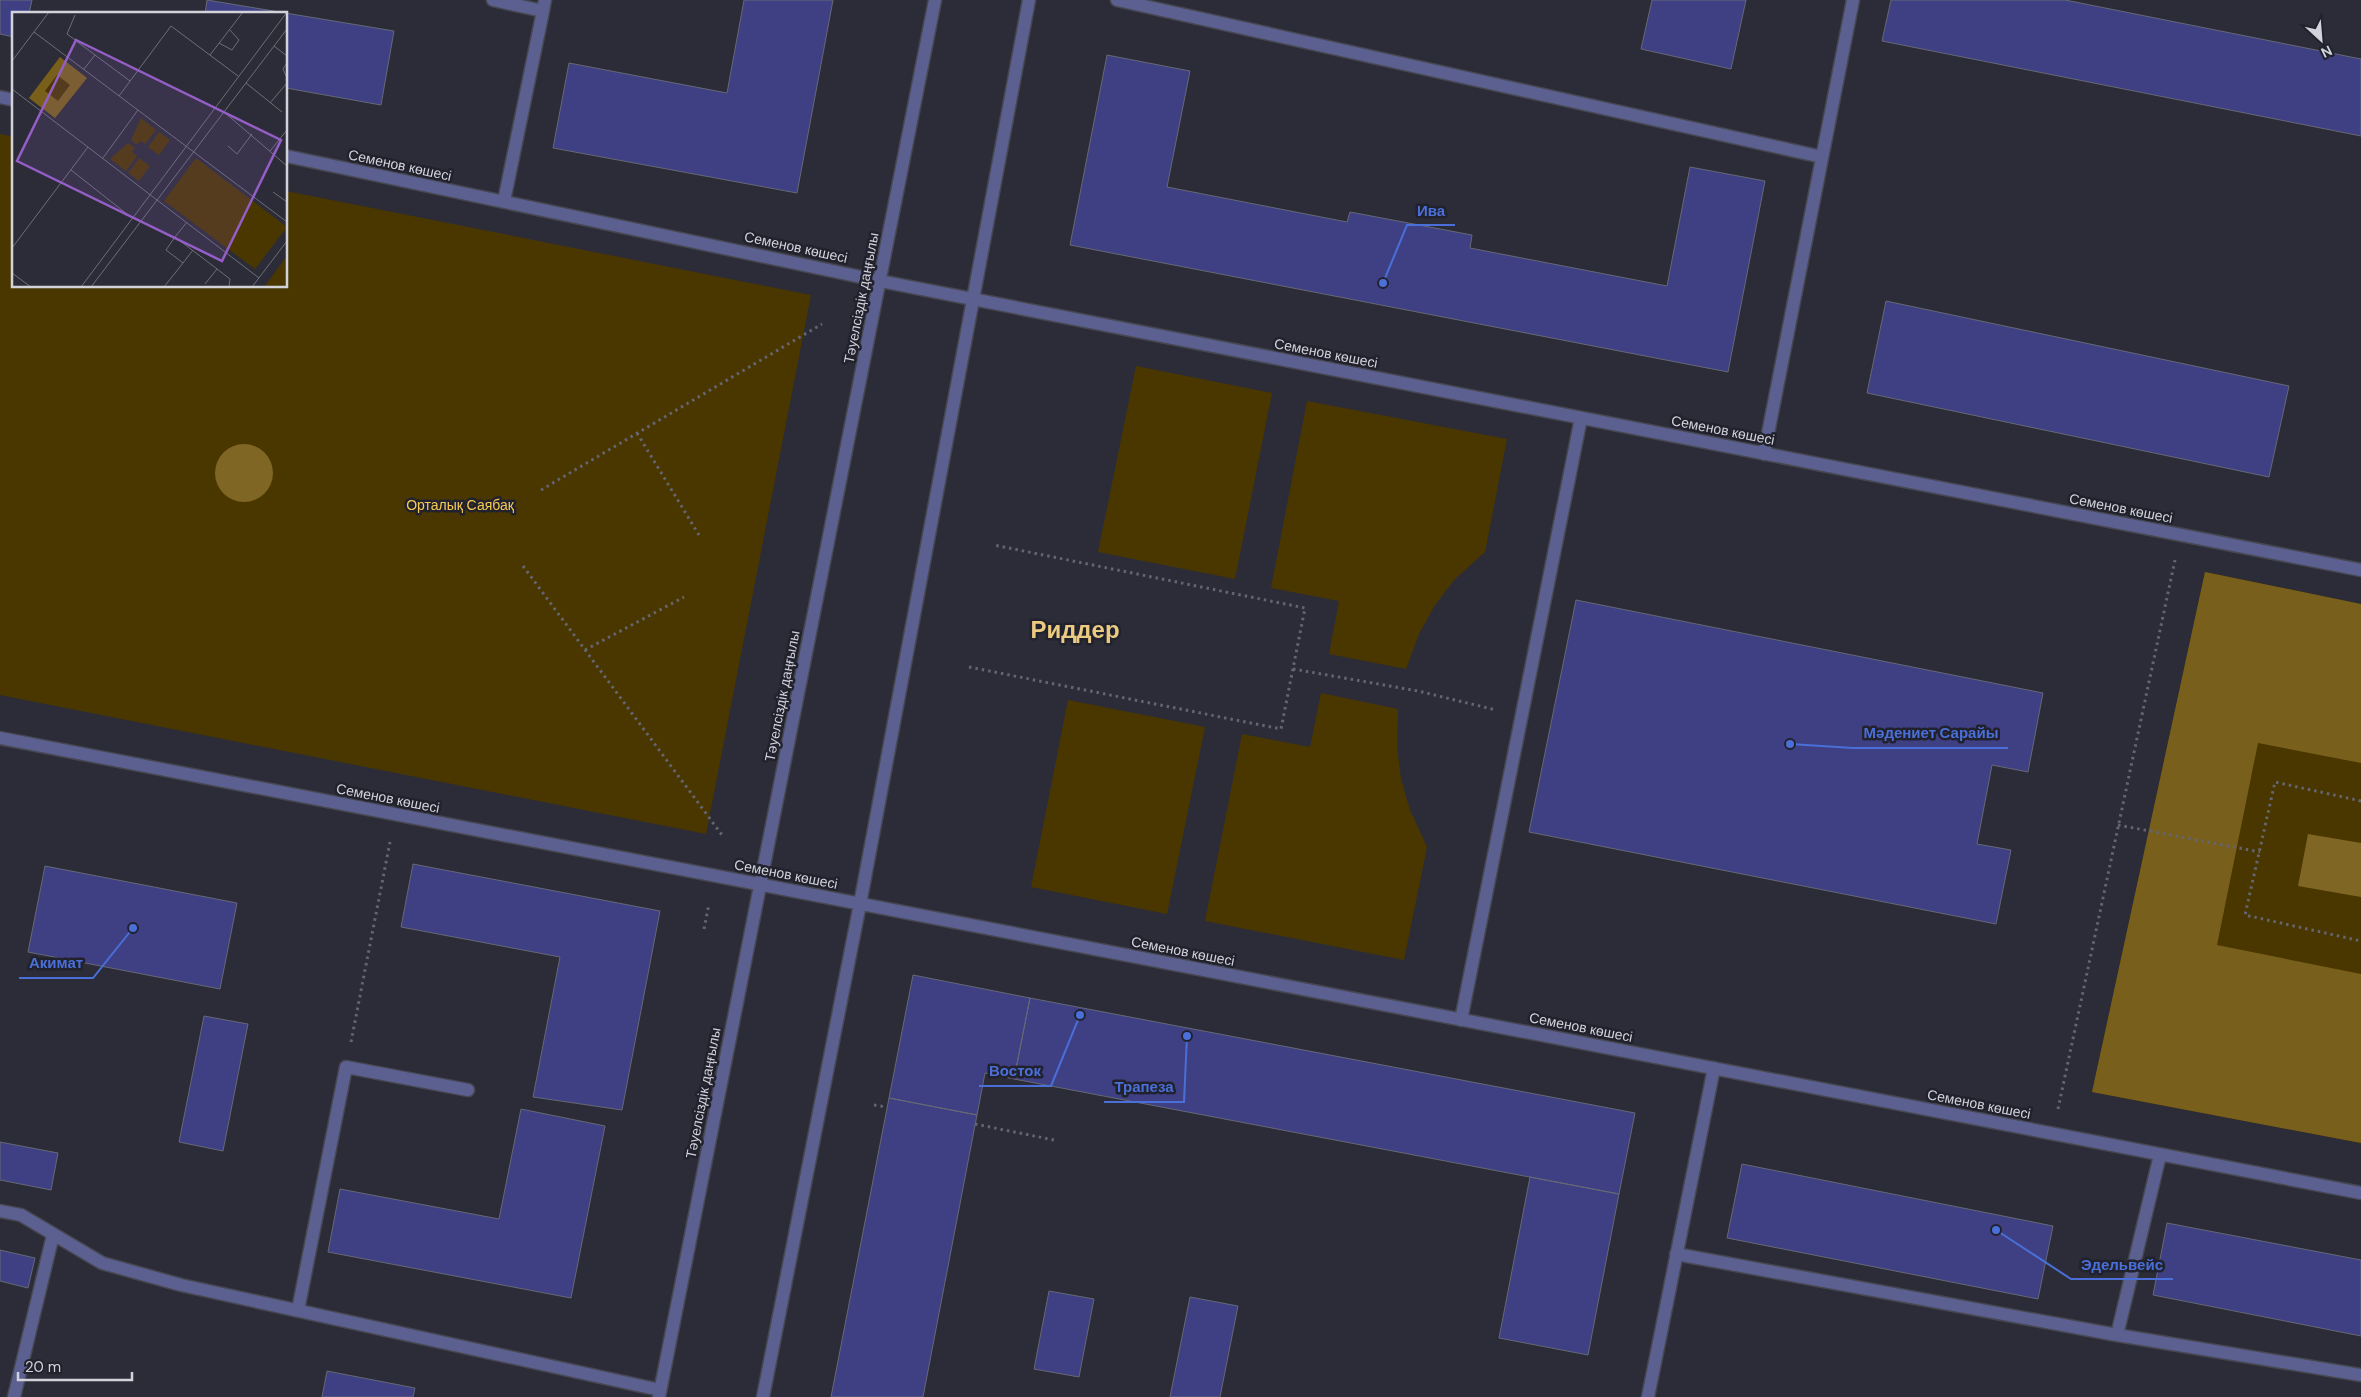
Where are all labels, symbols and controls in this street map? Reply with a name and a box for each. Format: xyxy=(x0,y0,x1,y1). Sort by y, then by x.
inset map xyxy=(12,12,288,288)
north arrow xyxy=(2296,15,2346,65)
text: N xyxy=(2318,41,2335,62)
street label: Семенов көшесі xyxy=(347,145,453,185)
callout: Ива xyxy=(1407,195,1455,225)
text: Ива xyxy=(1417,201,1446,221)
street label: Семенов көшесі xyxy=(743,227,849,267)
street label: Тәуелсіздік даңғылы xyxy=(839,231,883,365)
street label: Семенов көшесі xyxy=(1273,334,1379,372)
street label: Семенов көшесі xyxy=(1670,411,1776,449)
street label: Семенов көшесі xyxy=(2068,489,2174,527)
park label: Орталық Саябақ xyxy=(406,496,515,514)
district label: Риддер xyxy=(1030,614,1120,645)
street label: Тәуелсіздік даңғылы xyxy=(760,629,804,763)
callout: Мәдениет Сарайы xyxy=(1853,718,2008,748)
text: Мәдениет Сарайы xyxy=(1864,723,1998,743)
street label: Семенов көшесі xyxy=(335,779,441,817)
street label: Семенов көшесі xyxy=(733,855,839,893)
street label: Семенов көшесі xyxy=(1130,932,1236,970)
callout: Акимат xyxy=(19,948,93,978)
text: Акимат xyxy=(29,953,83,973)
street label: Семенов көшесі xyxy=(1528,1008,1634,1046)
street label: Тәуелсіздік даңғылы xyxy=(681,1026,725,1160)
callout: Восток xyxy=(979,1056,1051,1086)
text: Восток xyxy=(989,1061,1041,1081)
callout: Трапеза xyxy=(1104,1072,1184,1102)
text: Трапеза xyxy=(1114,1077,1174,1097)
street label: Семенов көшесі xyxy=(1926,1085,2032,1123)
callout: Эдельвейс xyxy=(2071,1249,2173,1279)
text: Эдельвейс xyxy=(2081,1255,2163,1275)
scale bar xyxy=(18,1350,131,1382)
text: 20 m xyxy=(25,1357,61,1377)

